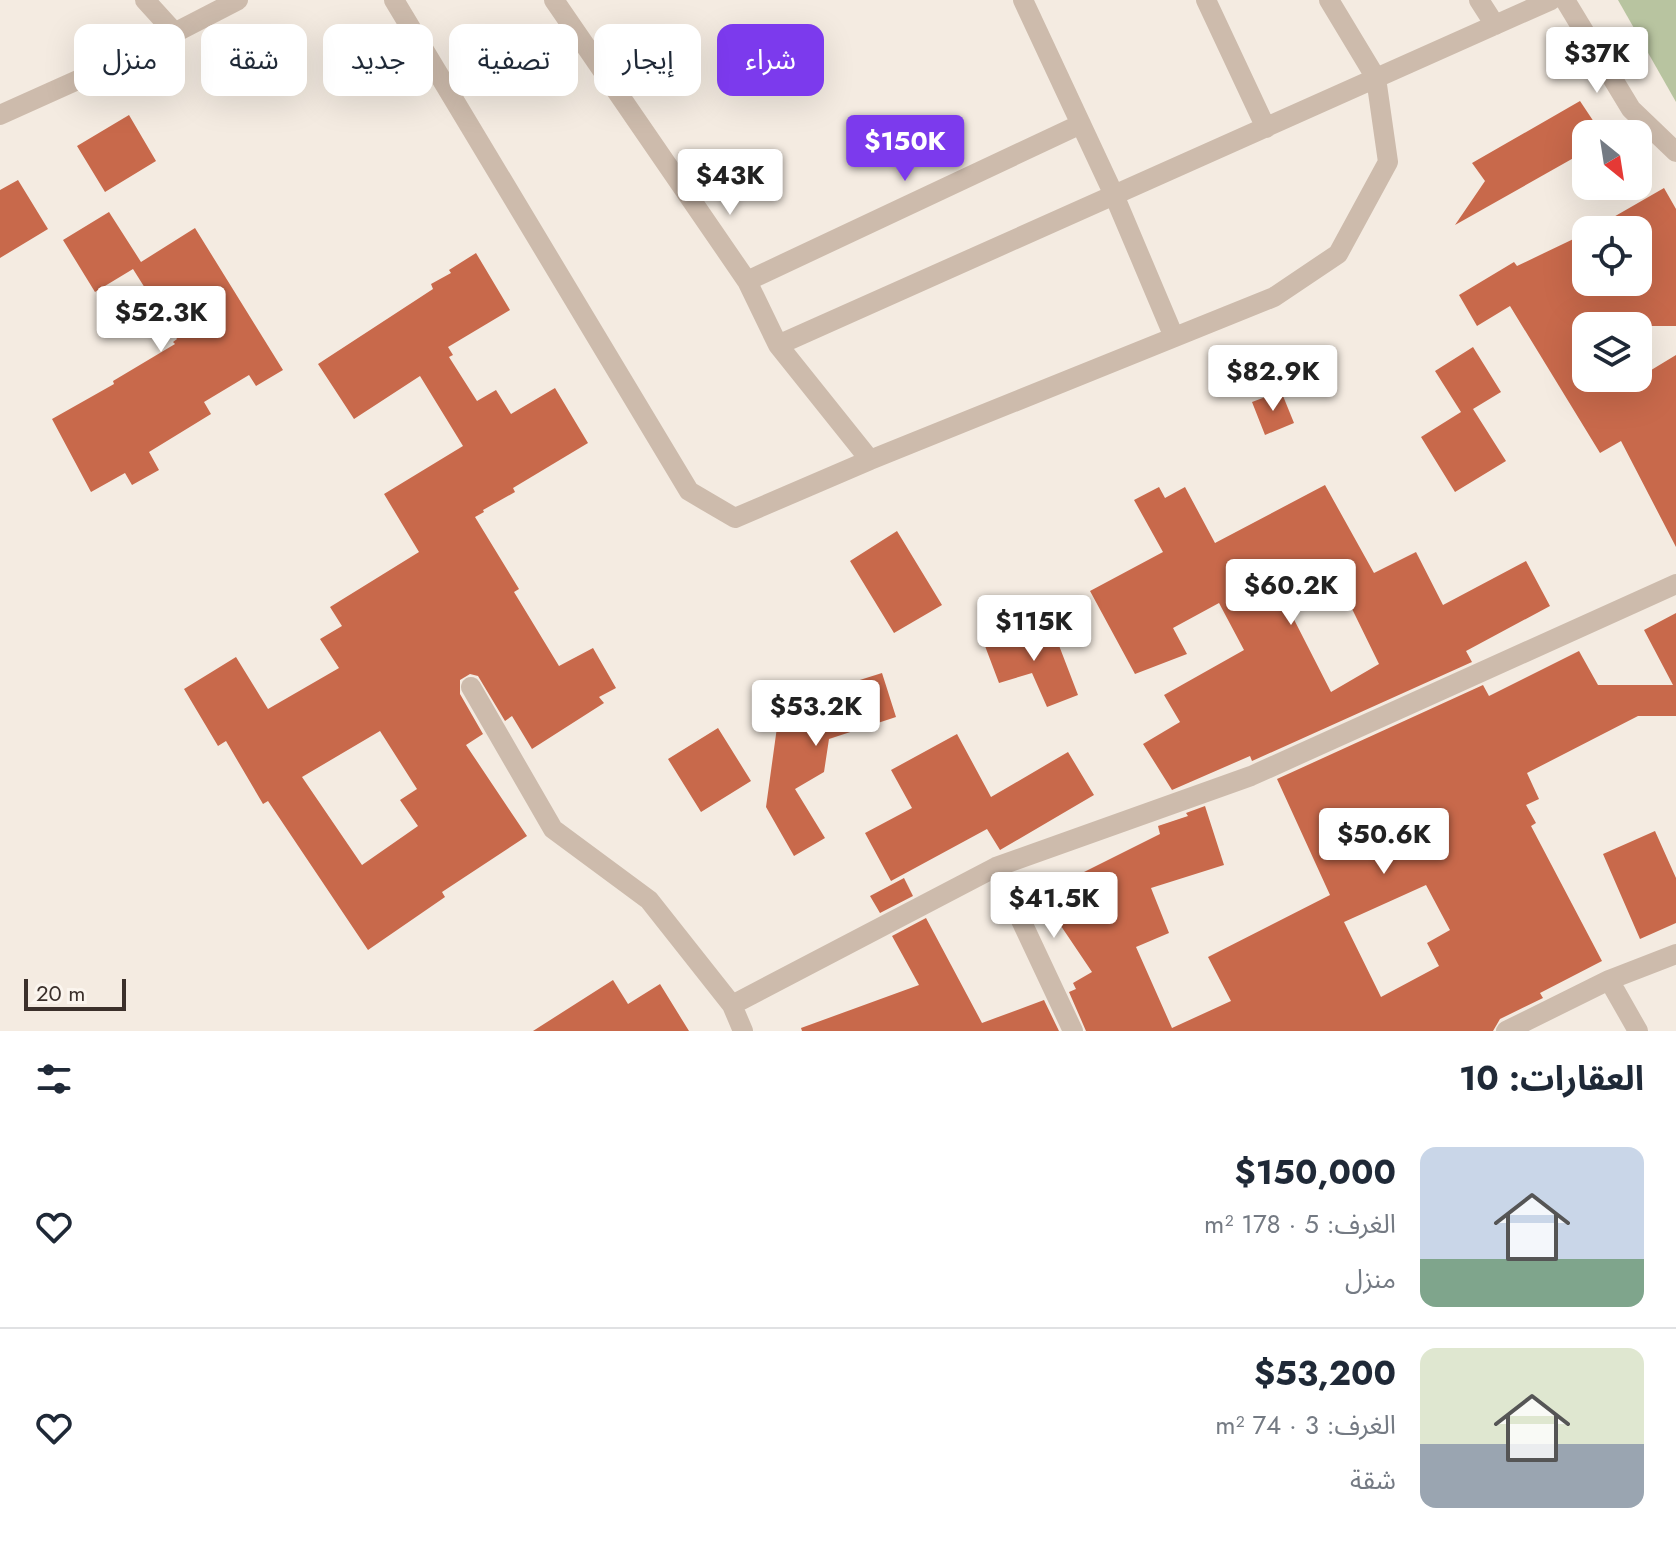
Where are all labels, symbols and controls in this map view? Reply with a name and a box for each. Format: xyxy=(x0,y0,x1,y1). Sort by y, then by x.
chip: منزل xyxy=(74,24,185,96)
chip: شقة xyxy=(201,24,307,96)
chip: جديد xyxy=(323,24,433,96)
chip: تصفية xyxy=(449,24,578,96)
chip: إيجار xyxy=(594,24,701,96)
chip: شراء xyxy=(717,24,824,96)
pin: $37K xyxy=(1550,27,1644,95)
text: $37K xyxy=(1564,34,1630,72)
pin: $150K xyxy=(849,115,961,183)
north arrow xyxy=(1572,120,1652,200)
map controls xyxy=(1572,120,1652,392)
text: $150K xyxy=(864,122,946,160)
pin: $43K xyxy=(683,149,777,217)
text: $43K xyxy=(696,156,764,194)
button: locate xyxy=(1572,216,1652,296)
pin: $52.3K xyxy=(96,286,226,354)
text: $52.3K xyxy=(115,293,207,331)
button: layers xyxy=(1572,312,1652,392)
pin: $82.9K xyxy=(1208,345,1338,413)
text: $82.9K xyxy=(1226,352,1320,390)
pin: $60.2K xyxy=(1226,559,1356,627)
text: $60.2K xyxy=(1244,566,1338,604)
pin: $115K xyxy=(978,595,1090,663)
text: $115K xyxy=(995,602,1073,640)
pin: $53.2K xyxy=(751,680,881,748)
text: $53.2K xyxy=(770,687,862,725)
pin: $50.6K xyxy=(1319,808,1449,876)
text: $50.6K xyxy=(1337,815,1431,853)
pin: $41.5K xyxy=(989,872,1119,940)
text: $41.5K xyxy=(1009,879,1099,917)
scale bar xyxy=(24,975,126,1011)
text: 20 m xyxy=(36,977,85,1009)
text: العقارات: 10 xyxy=(1459,1054,1644,1103)
icon: filters xyxy=(32,1057,76,1101)
text: $150,000 xyxy=(1235,1148,1396,1197)
icon: home xyxy=(1484,1179,1580,1275)
icon: heart xyxy=(32,1205,76,1249)
text: الغرف: 5 · 178 m² xyxy=(1204,1205,1396,1243)
text: منزل xyxy=(1345,1260,1396,1298)
text: $53,200 xyxy=(1254,1349,1396,1398)
icon: home xyxy=(1484,1380,1580,1476)
icon: heart xyxy=(32,1406,76,1450)
text: الغرف: 3 · 74 m² xyxy=(1215,1406,1396,1444)
text: شقة xyxy=(1350,1461,1396,1499)

